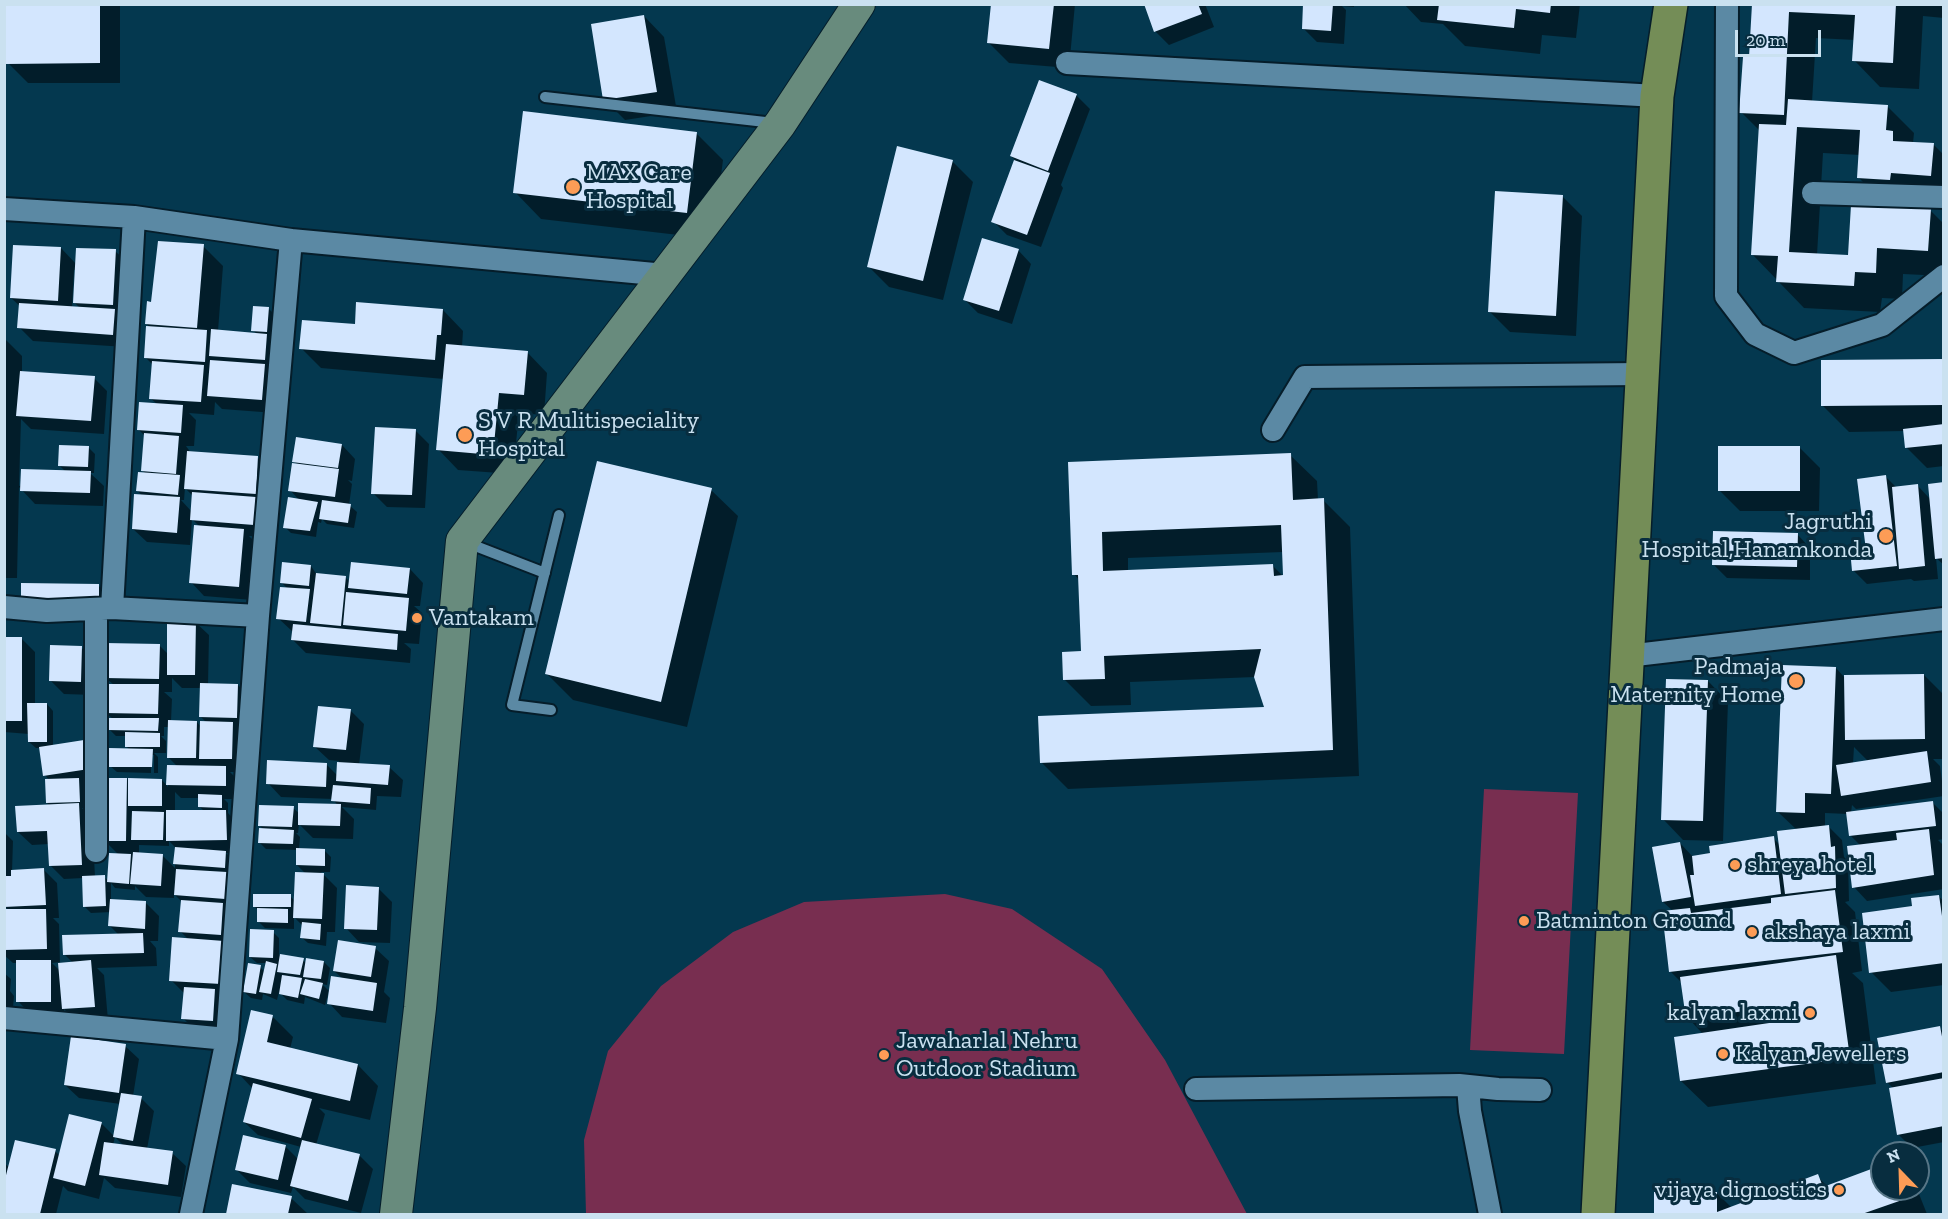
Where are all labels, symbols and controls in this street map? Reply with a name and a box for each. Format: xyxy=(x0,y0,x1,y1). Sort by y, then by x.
scale bar xyxy=(1738,18,1824,56)
text: 20 m xyxy=(1746,29,1785,51)
place label: MAX Care Hospital xyxy=(586,159,692,215)
marker: MAX Care Hospital xyxy=(564,178,582,196)
place label: S V R Mulitispeciality Hospital xyxy=(478,407,699,463)
marker: S V R Mulitispeciality Hospital xyxy=(456,426,474,444)
place label: Jagruthi Hospital,Hanamkonda xyxy=(1642,508,1872,564)
marker: Jagruthi Hospital,Hanamkonda xyxy=(1877,527,1895,545)
place label: Vantakam xyxy=(429,604,534,632)
marker: Vantakam xyxy=(410,611,424,625)
place label: Padmaja Maternity Home xyxy=(1610,653,1782,709)
marker: Padmaja Maternity Home xyxy=(1787,672,1805,690)
place label: shreya hotel xyxy=(1747,851,1874,879)
marker: shreya hotel xyxy=(1728,858,1742,872)
place label: Batminton Ground xyxy=(1536,907,1732,935)
marker: Batminton Ground xyxy=(1517,914,1531,928)
place label: akshaya laxmi xyxy=(1764,918,1910,946)
marker: akshaya laxmi xyxy=(1745,925,1759,939)
place label: kalyan laxmi xyxy=(1667,999,1798,1027)
marker: kalyan laxmi xyxy=(1803,1006,1817,1020)
place label: Jawaharlal Nehru Outdoor Stadium xyxy=(896,1027,1078,1083)
place label: Kalyan Jewellers xyxy=(1735,1040,1907,1068)
marker: Kalyan Jewellers xyxy=(1716,1047,1730,1061)
marker: Jawaharlal Nehru Outdoor Stadium xyxy=(877,1048,891,1062)
north arrow xyxy=(1870,1141,1930,1201)
text: N xyxy=(1884,1145,1903,1167)
place label: vijaya dignostics xyxy=(1655,1176,1827,1204)
marker: vijaya dignostics xyxy=(1832,1183,1846,1197)

